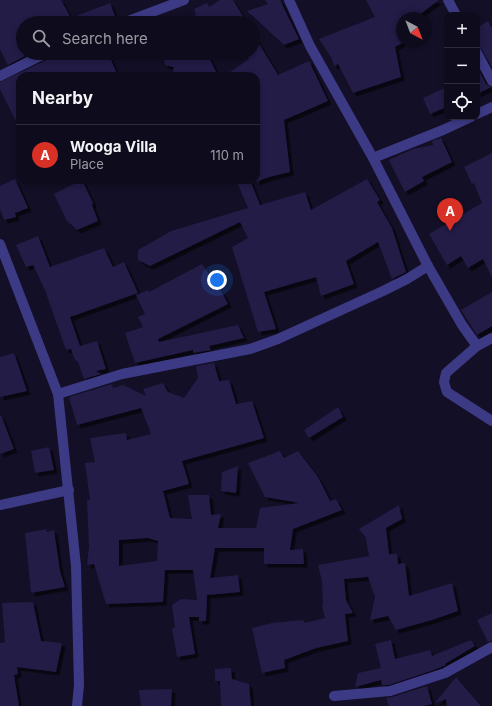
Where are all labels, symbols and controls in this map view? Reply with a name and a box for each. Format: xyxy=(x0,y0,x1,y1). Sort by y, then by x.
north arrow xyxy=(396,12,432,48)
map controls xyxy=(444,12,480,120)
button: + xyxy=(444,12,480,48)
search box xyxy=(16,16,260,60)
icon: search xyxy=(30,27,52,49)
text: Search here xyxy=(62,29,148,48)
button: − xyxy=(444,48,480,84)
button: locate xyxy=(444,84,480,120)
text: Nearby xyxy=(32,88,93,108)
text: Wooga Villa xyxy=(70,137,157,156)
text: A xyxy=(40,147,50,163)
text: 110 m xyxy=(210,147,244,163)
text: Place xyxy=(70,156,104,172)
pin: A xyxy=(437,198,463,231)
your location xyxy=(207,270,227,290)

